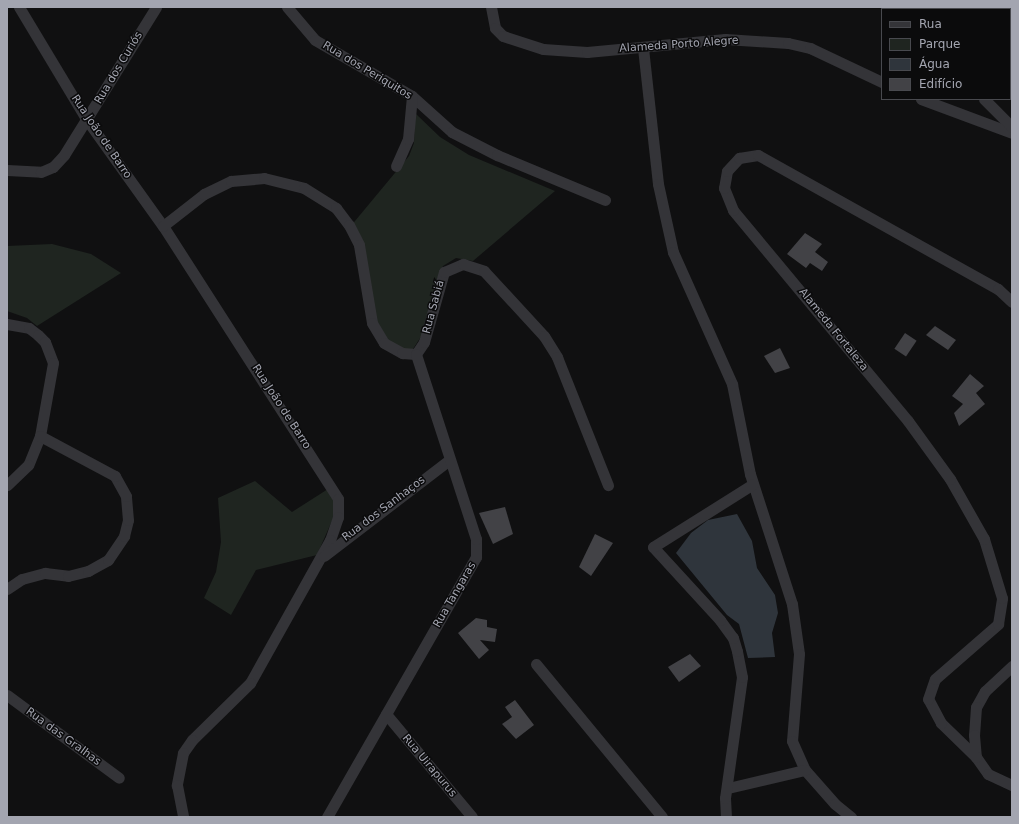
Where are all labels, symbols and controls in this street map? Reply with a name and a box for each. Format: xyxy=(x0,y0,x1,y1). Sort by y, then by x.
legend xyxy=(881,8,1011,100)
text: Rua xyxy=(919,17,942,31)
street label: Rua dos Curiós xyxy=(92,29,146,107)
street label: Alameda Porto Alegre xyxy=(619,34,739,56)
text: Parque xyxy=(919,37,960,51)
street label: Rua dos Periquitos xyxy=(320,39,414,103)
text: Água xyxy=(919,57,950,71)
text: Edifício xyxy=(919,77,962,91)
street label: Rua João de Barro xyxy=(68,93,134,181)
street label: Rua Sabiá xyxy=(421,279,447,335)
street label: Alameda Fortaleza xyxy=(796,286,870,374)
street label: Rua João de Barro xyxy=(249,362,313,452)
street label: Rua dos Sanhaços xyxy=(340,474,428,544)
street label: Rua Tangaras xyxy=(431,560,479,630)
street label: Rua das Gralhas xyxy=(23,705,103,769)
street label: Rua Uirapurus xyxy=(399,732,459,800)

